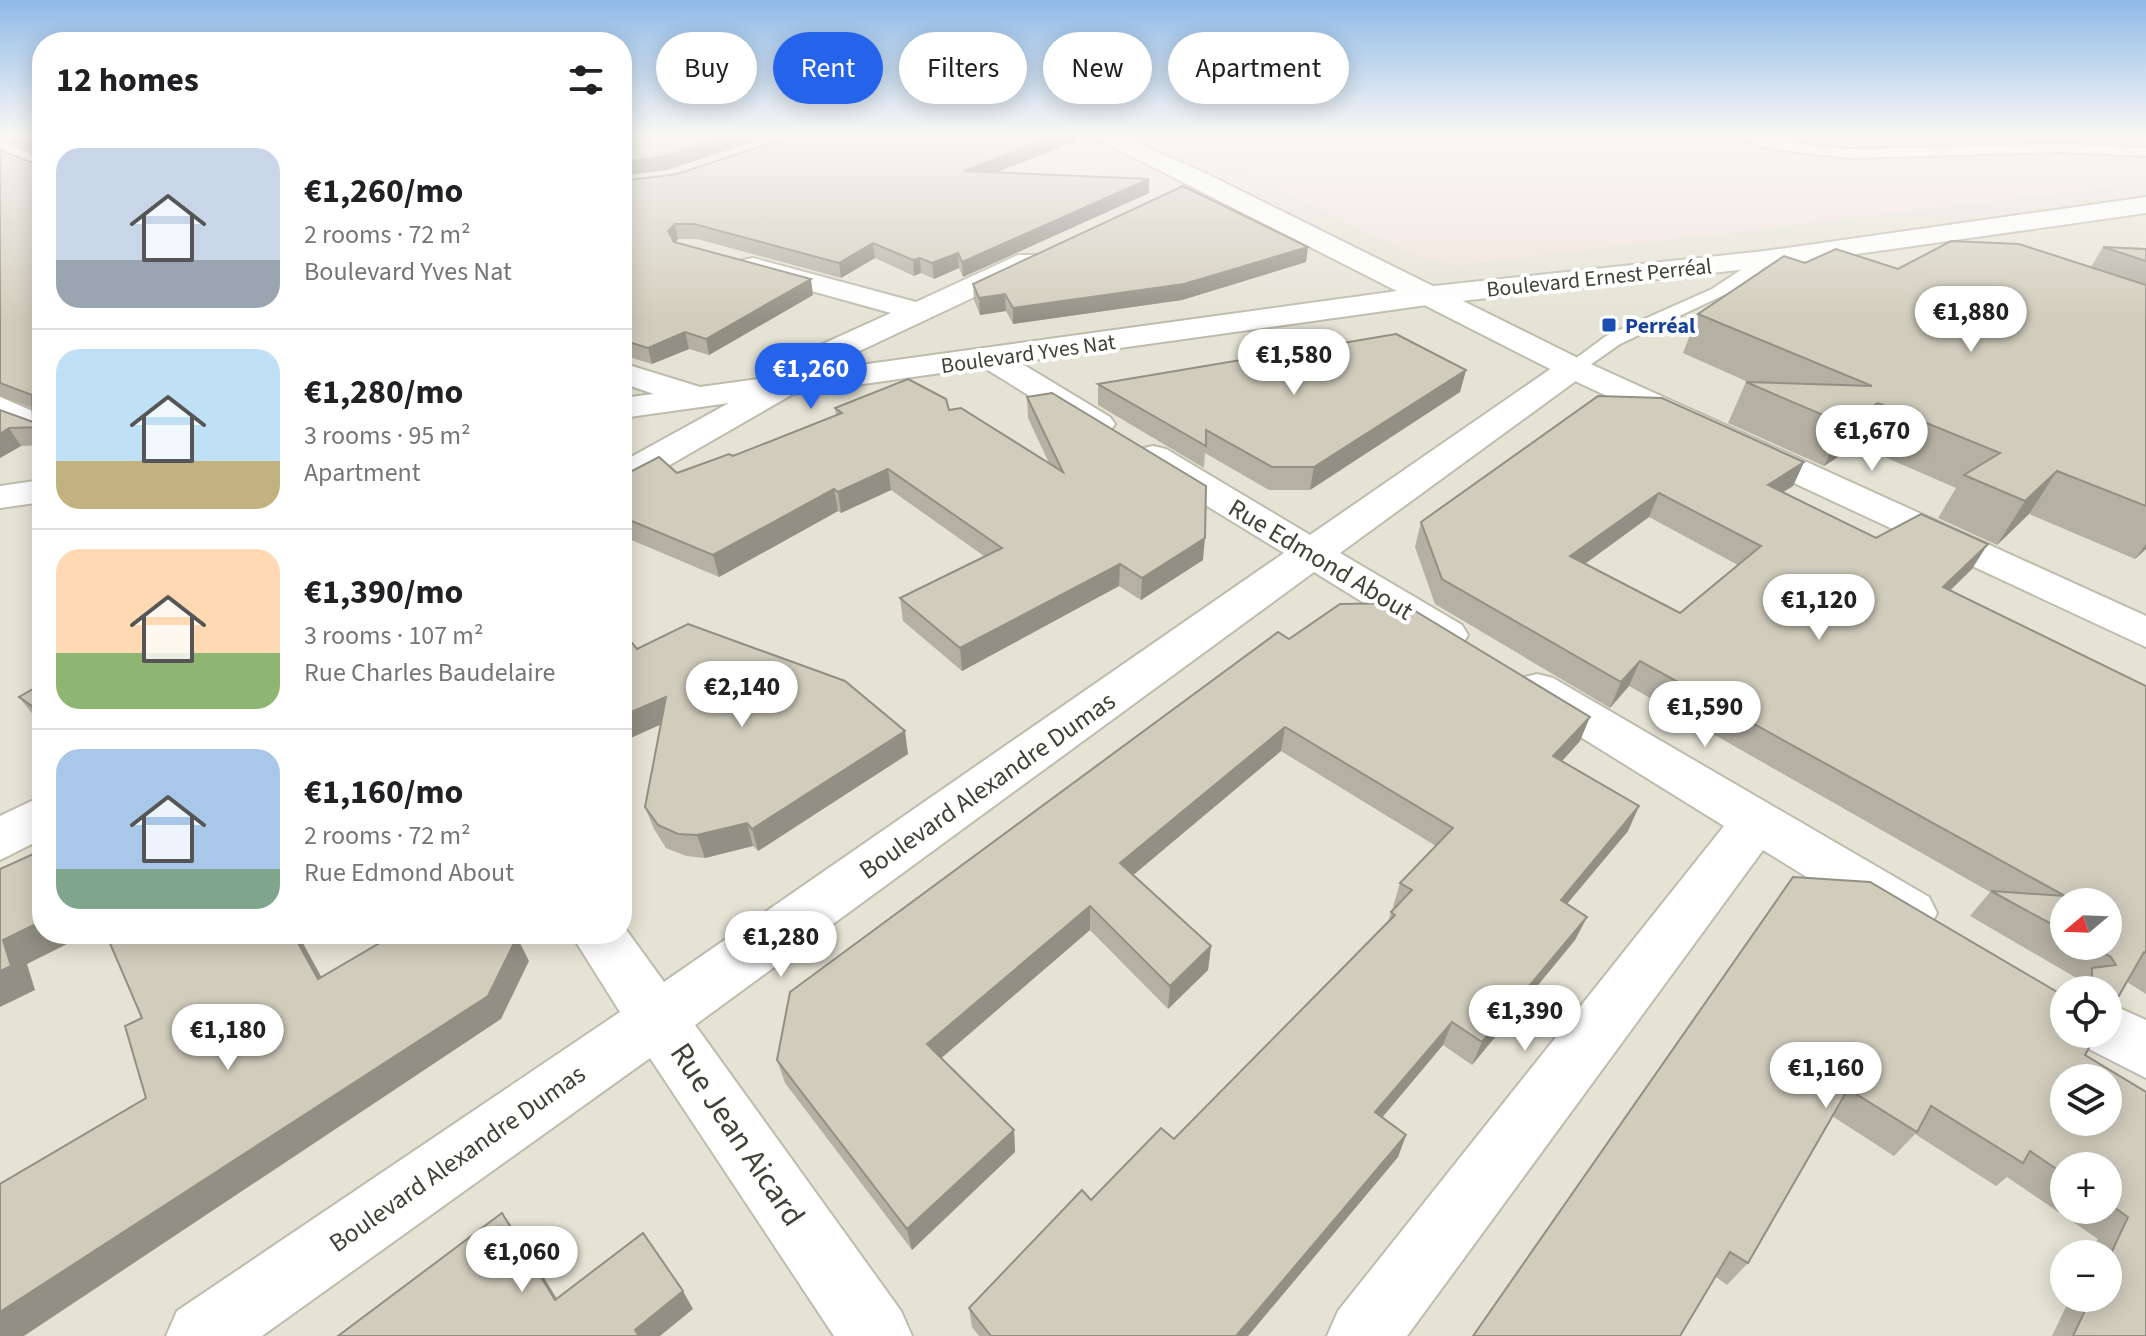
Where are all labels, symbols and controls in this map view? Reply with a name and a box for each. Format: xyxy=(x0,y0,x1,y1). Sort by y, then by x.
chip: Buy xyxy=(656,32,757,104)
chip: Rent xyxy=(773,32,883,104)
chip: Filters xyxy=(899,32,1027,104)
chip: New xyxy=(1043,32,1152,104)
chip: Apartment xyxy=(1168,32,1349,104)
text: 12 homes xyxy=(56,56,199,105)
icon: filters xyxy=(564,58,608,102)
text: €1,260/mo xyxy=(304,167,464,216)
icon: home xyxy=(120,180,216,276)
text: 2 rooms · 72 m² xyxy=(304,216,471,253)
street label: Boulevard Ernest Perréal xyxy=(1485,250,1713,306)
text: Boulevard Yves Nat xyxy=(304,253,512,290)
pin: €1,880 xyxy=(1906,286,2036,354)
text: €1,880 xyxy=(1933,293,2009,330)
place label: Perréal xyxy=(1625,310,1696,342)
marker: Perréal xyxy=(1600,316,1618,334)
street label: Boulevard Yves Nat xyxy=(939,326,1118,382)
pin: €1,580 xyxy=(1229,329,1359,397)
text: €1,580 xyxy=(1256,336,1332,373)
pin: €1,260 xyxy=(746,343,876,411)
text: €1,260 xyxy=(773,350,849,387)
text: €1,280/mo xyxy=(304,368,464,417)
icon: home xyxy=(120,381,216,477)
pin: €1,670 xyxy=(1807,405,1937,473)
text: €1,670 xyxy=(1834,412,1910,449)
text: 3 rooms · 95 m² xyxy=(304,417,471,454)
text: Apartment xyxy=(304,454,421,491)
street label: Rue Edmond About xyxy=(1221,490,1420,629)
text: €1,390/mo xyxy=(304,568,464,617)
pin: €1,120 xyxy=(1754,574,1884,642)
icon: home xyxy=(120,581,216,677)
text: €1,120 xyxy=(1781,581,1857,618)
text: 3 rooms · 107 m² xyxy=(304,617,483,654)
text: Rue Charles Baudelaire xyxy=(304,654,555,691)
pin: €2,140 xyxy=(677,661,807,729)
text: €2,140 xyxy=(704,668,780,705)
pin: €1,590 xyxy=(1640,681,1770,749)
street label: Boulevard Alexandre Dumas xyxy=(852,683,1123,888)
text: €1,590 xyxy=(1667,688,1743,725)
text: €1,160/mo xyxy=(304,768,464,817)
icon: home xyxy=(120,781,216,877)
text: 2 rooms · 72 m² xyxy=(304,817,471,854)
text: Rue Edmond About xyxy=(304,854,514,891)
north arrow xyxy=(2050,888,2122,960)
map controls xyxy=(2050,888,2122,1312)
pin: €1,280 xyxy=(716,911,846,979)
text: €1,280 xyxy=(743,918,819,955)
button: locate xyxy=(2050,976,2122,1048)
pin: €1,390 xyxy=(1460,985,1590,1053)
text: €1,390 xyxy=(1487,992,1563,1029)
pin: €1,180 xyxy=(163,1004,293,1072)
text: €1,180 xyxy=(190,1011,266,1048)
street label: Rue Jean Aicard xyxy=(659,1033,816,1236)
pin: €1,160 xyxy=(1761,1042,1891,1110)
text: €1,160 xyxy=(1788,1049,1864,1086)
street label: Boulevard Alexandre Dumas xyxy=(322,1056,593,1261)
button: layers xyxy=(2050,1064,2122,1136)
button: + xyxy=(2050,1152,2122,1224)
pin: €1,060 xyxy=(457,1226,587,1294)
text: €1,060 xyxy=(484,1233,560,1270)
button: − xyxy=(2050,1240,2122,1312)

